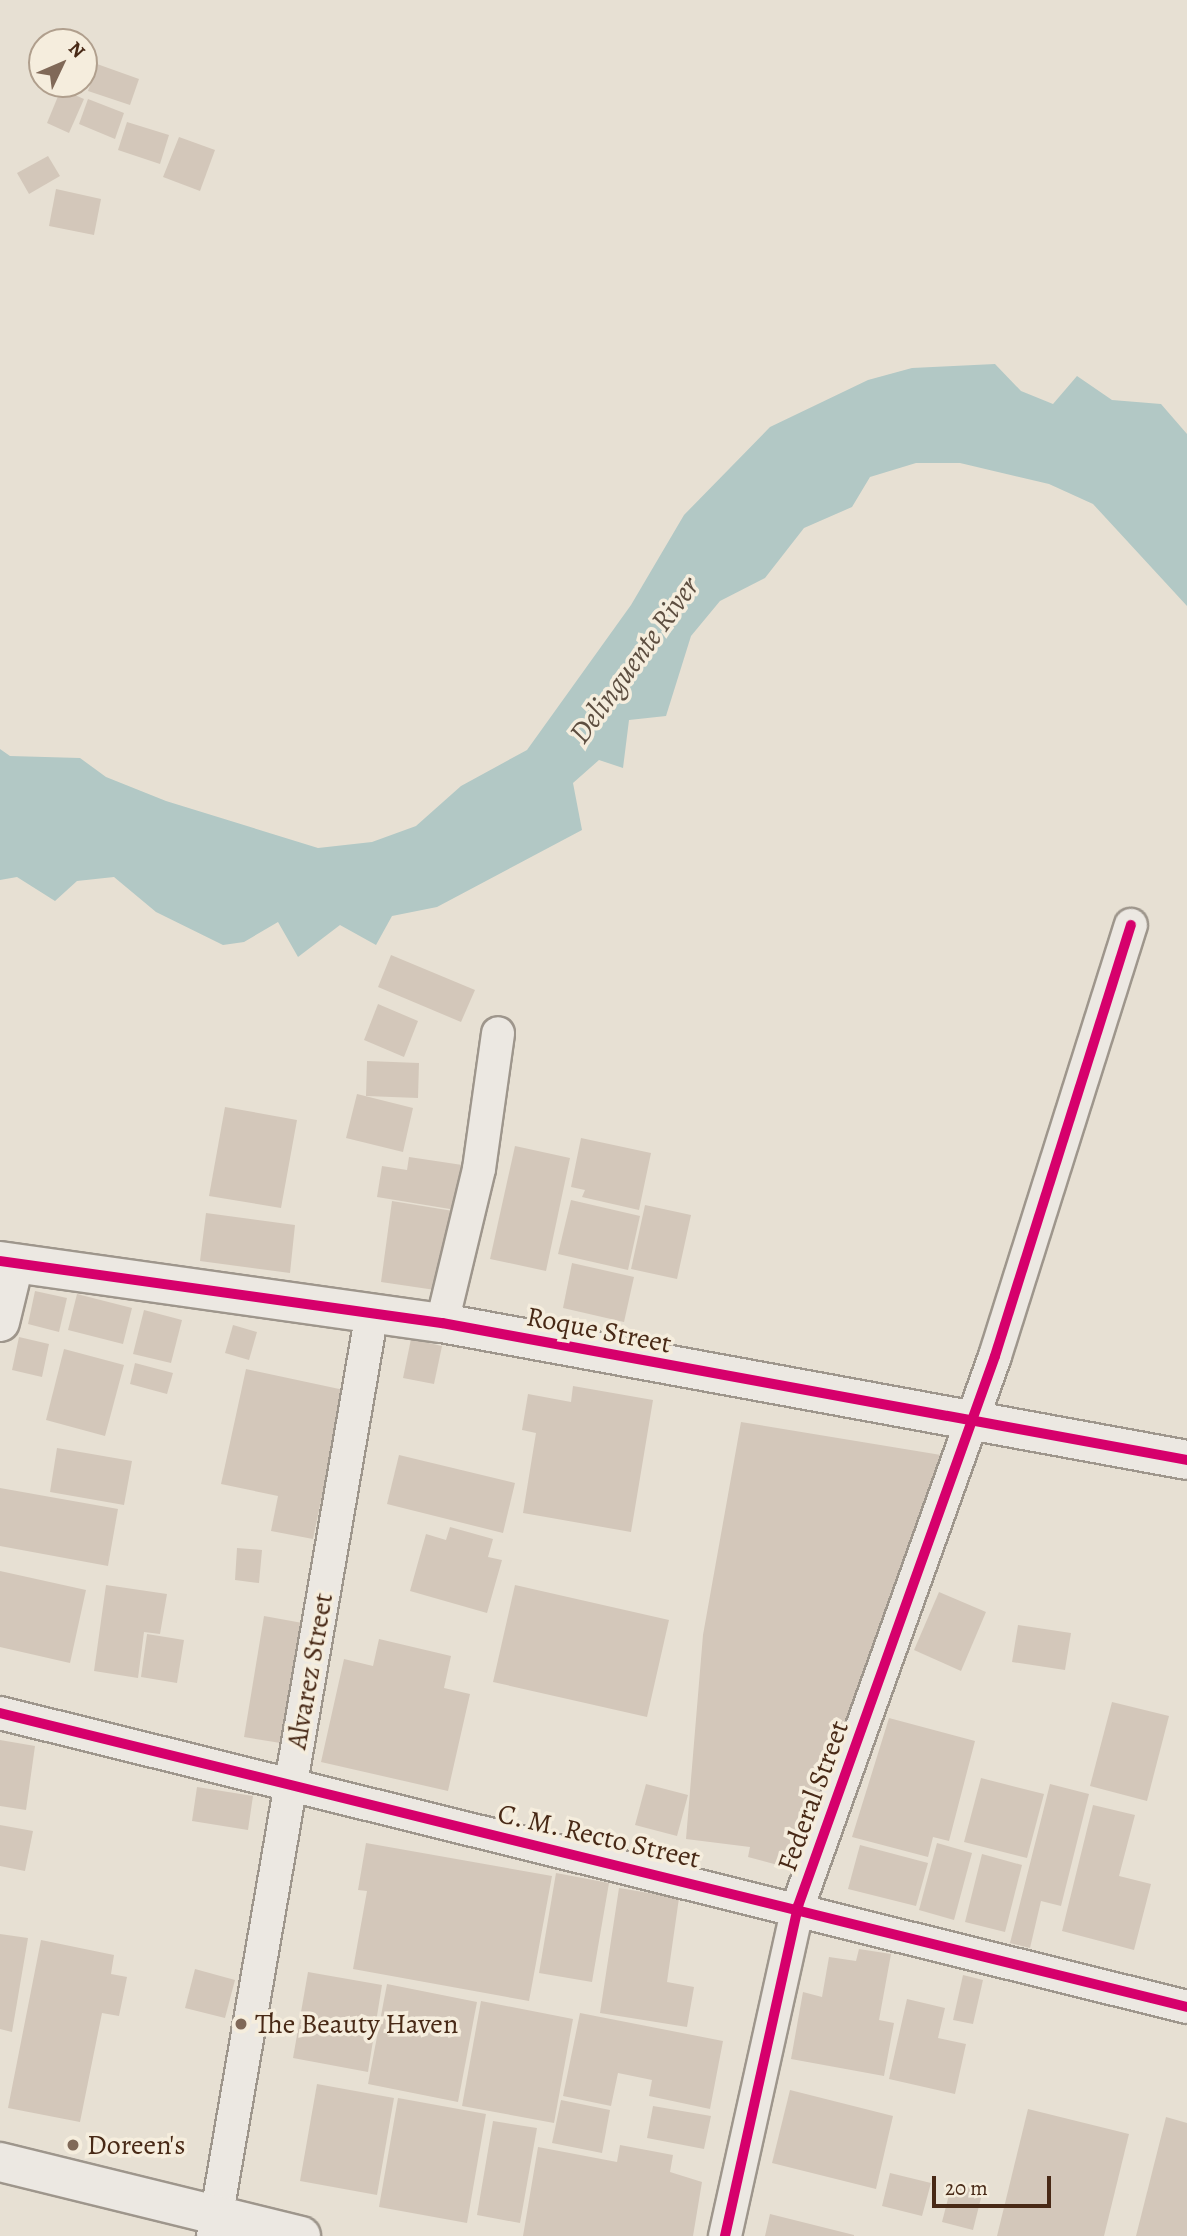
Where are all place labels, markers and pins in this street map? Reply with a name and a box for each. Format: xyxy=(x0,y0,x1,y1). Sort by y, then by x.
place label: The Beauty Haven xyxy=(255,2007,458,2041)
marker: The Beauty Haven xyxy=(233,2016,249,2032)
place label: Doreen's xyxy=(87,2128,185,2162)
marker: Doreen's xyxy=(65,2137,81,2153)

